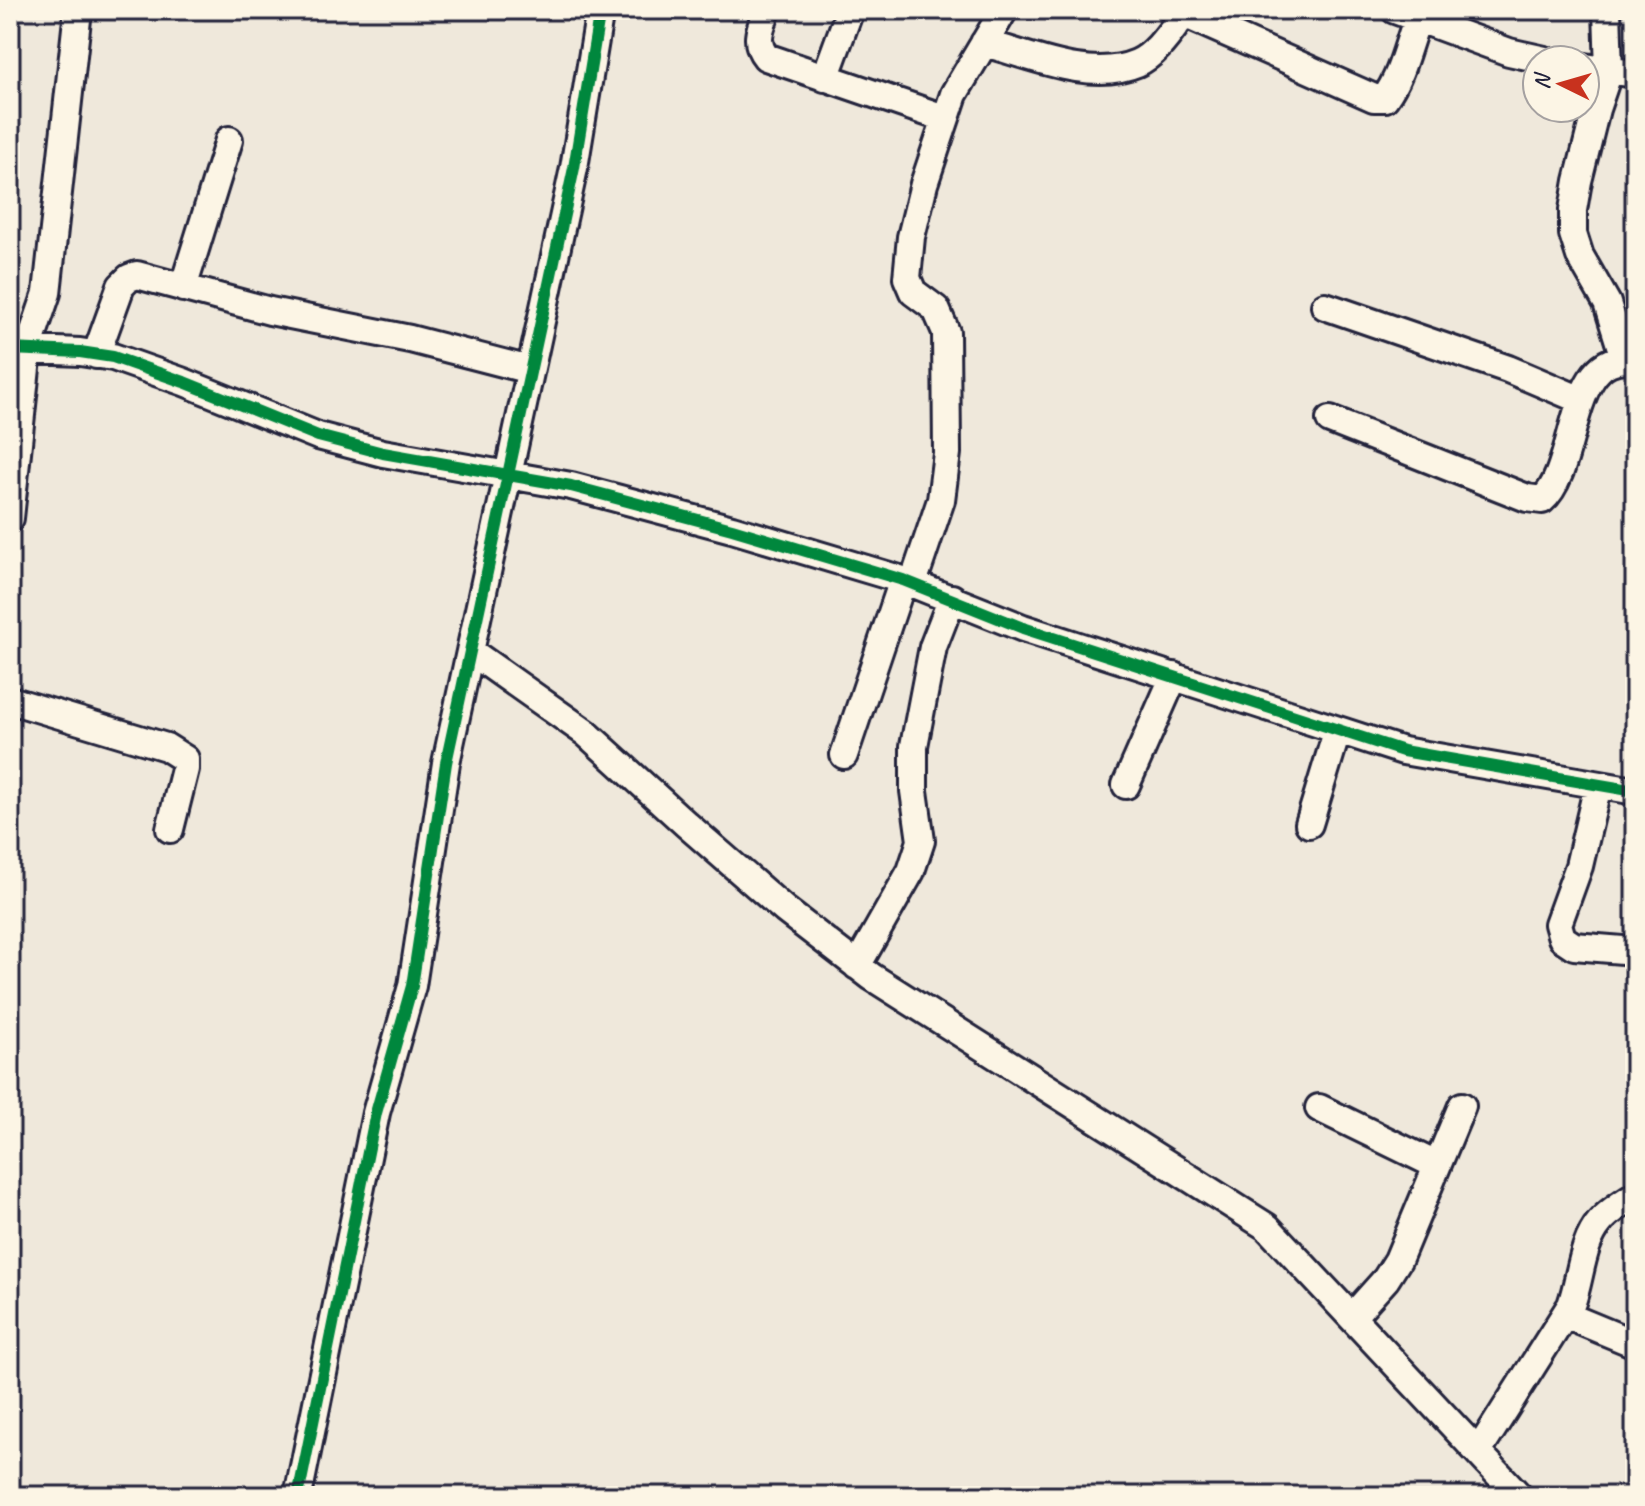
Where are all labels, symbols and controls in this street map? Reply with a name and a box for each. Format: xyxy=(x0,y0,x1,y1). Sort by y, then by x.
north arrow xyxy=(1521,44,1601,124)
text: N xyxy=(1528,71,1557,90)

